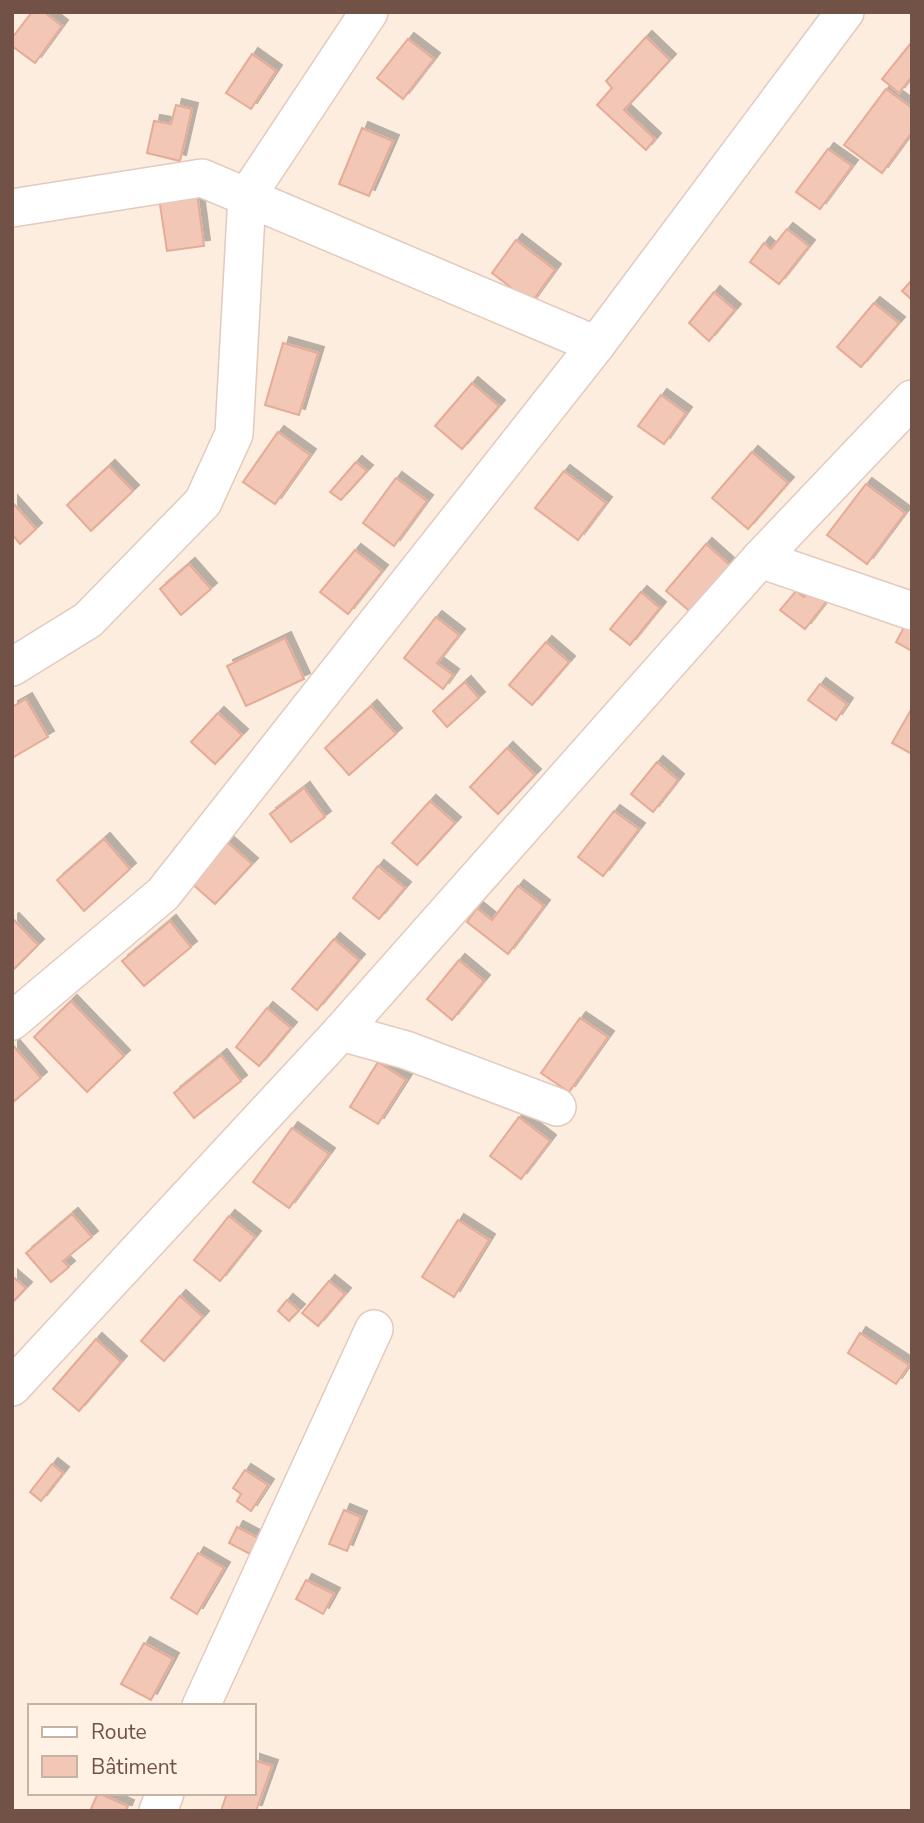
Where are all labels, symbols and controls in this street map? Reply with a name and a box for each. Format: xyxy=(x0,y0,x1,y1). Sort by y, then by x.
legend xyxy=(28,1704,256,1795)
text: Route xyxy=(91,1718,147,1746)
text: Bâtiment xyxy=(91,1753,178,1781)

